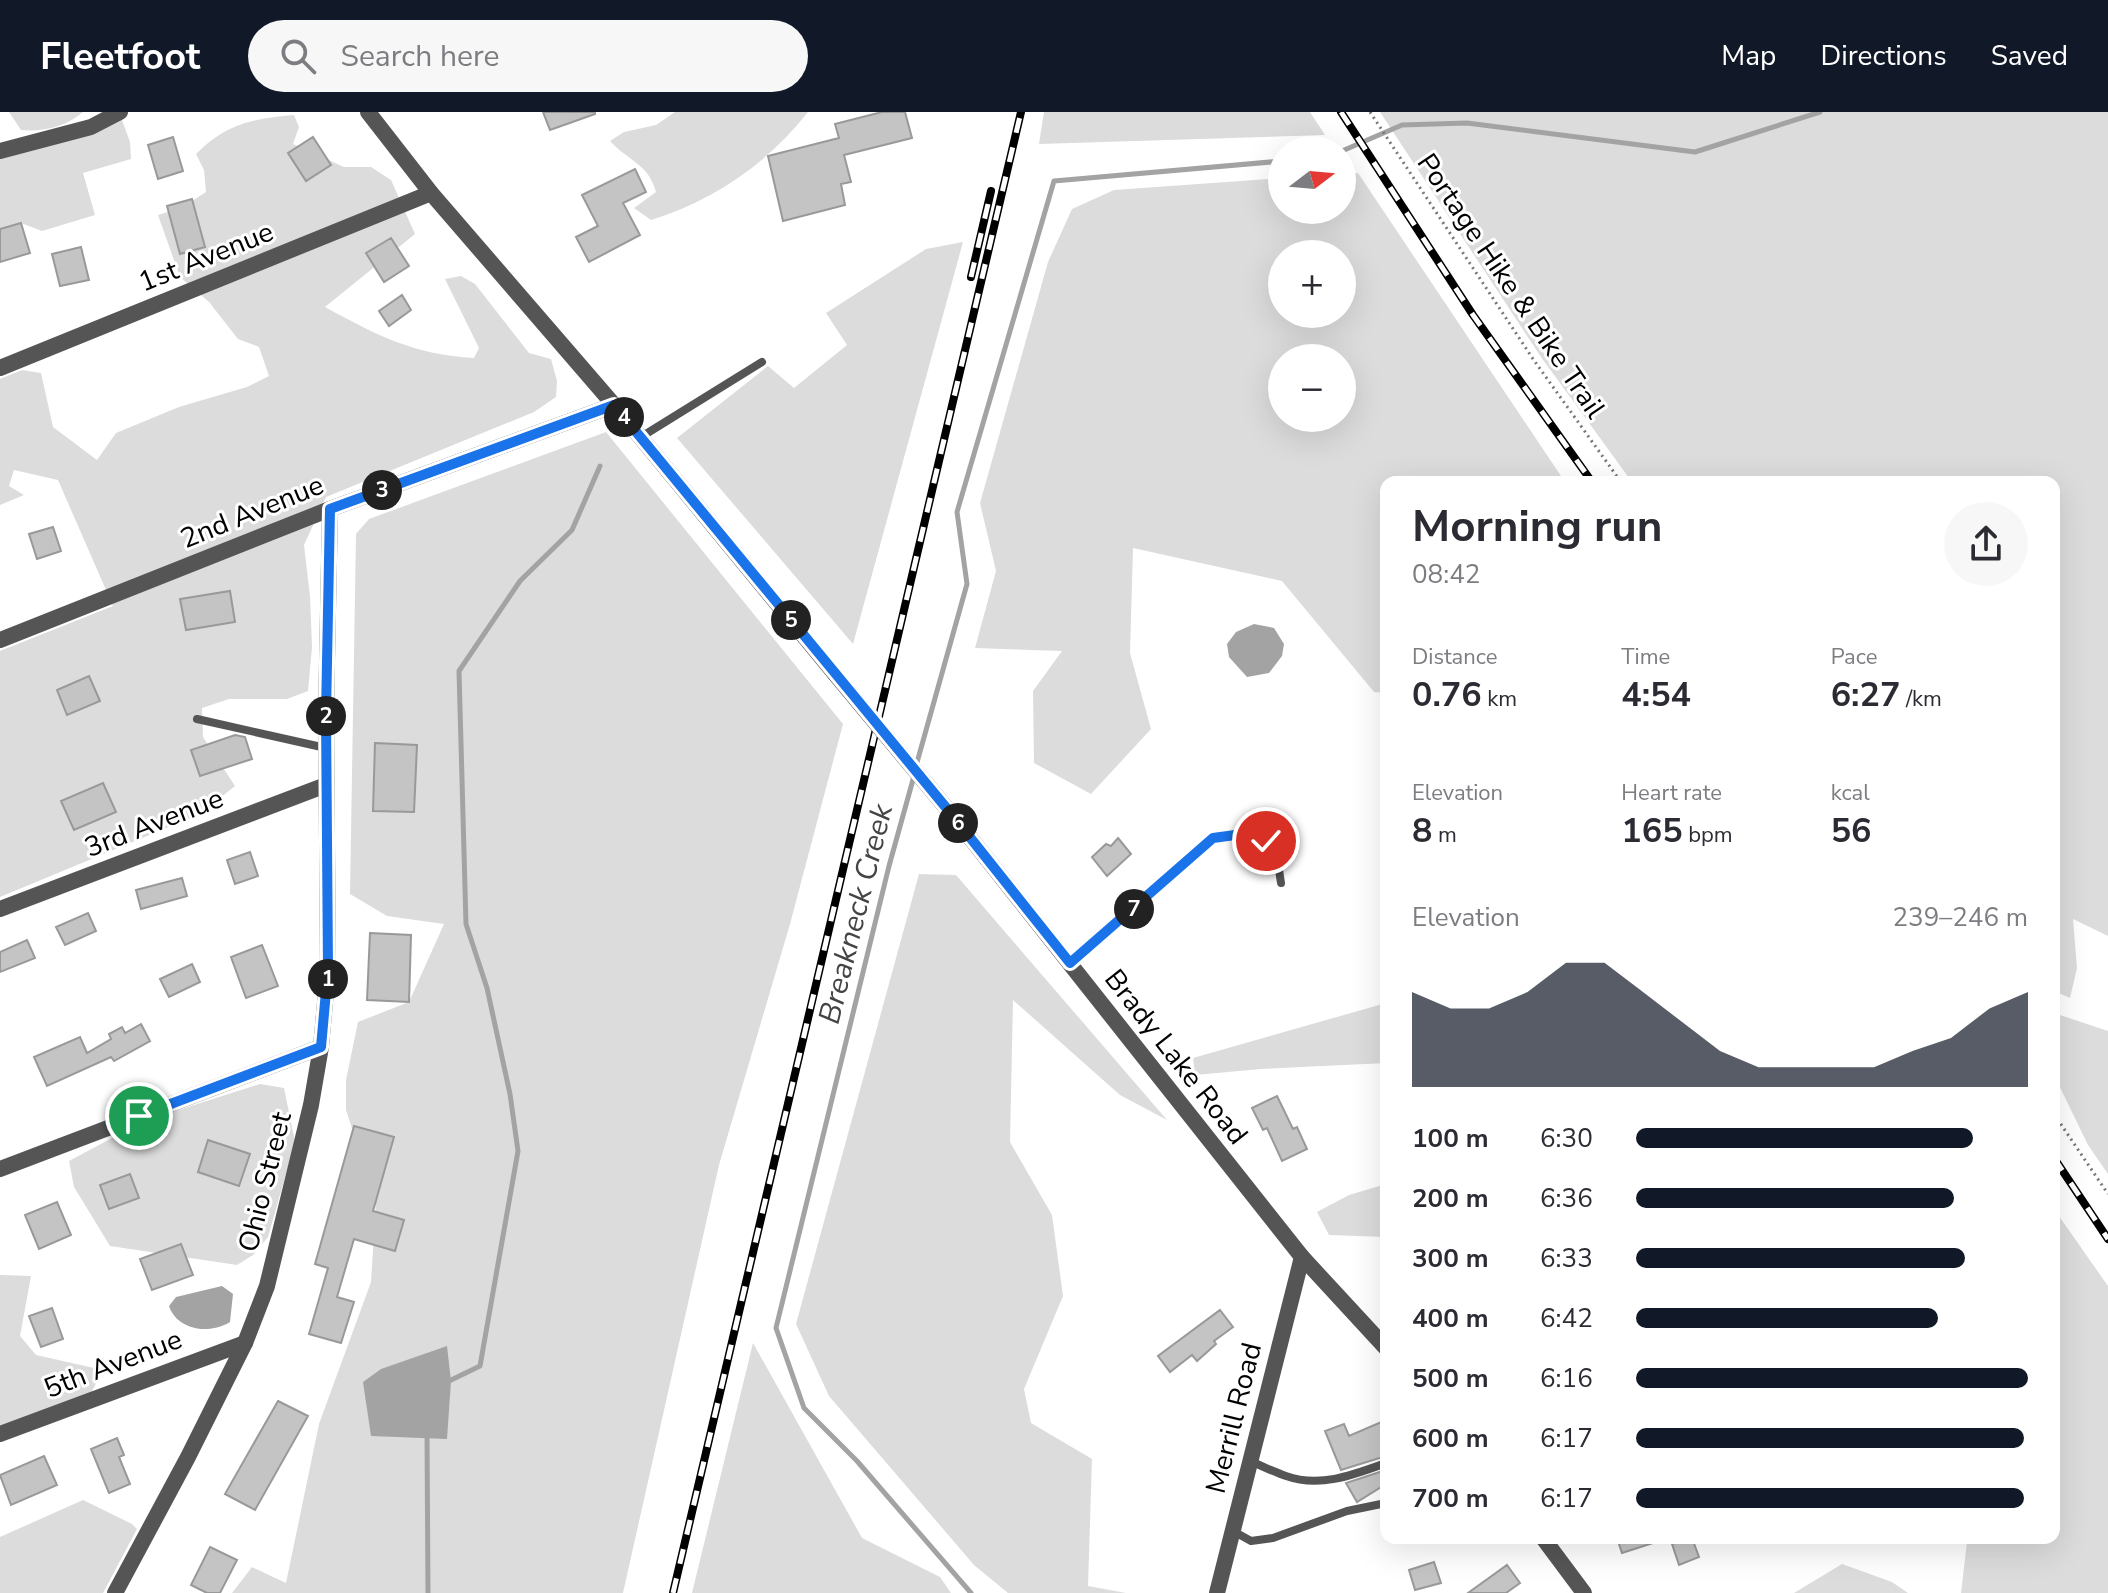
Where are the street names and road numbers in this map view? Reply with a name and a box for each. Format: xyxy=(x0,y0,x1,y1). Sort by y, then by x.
street label: Portage Hike & Bike Trail xyxy=(1408,146,1614,427)
street label: 1st Avenue xyxy=(133,213,279,301)
street label: 2nd Avenue xyxy=(175,466,329,558)
street label: 3rd Avenue xyxy=(79,779,229,867)
street label: Brady Lake Road xyxy=(1096,962,1256,1152)
street label: Ohio Street xyxy=(229,1108,301,1256)
street label: 5th Avenue xyxy=(39,1320,187,1408)
street label: Merrill Road xyxy=(1197,1339,1271,1497)

